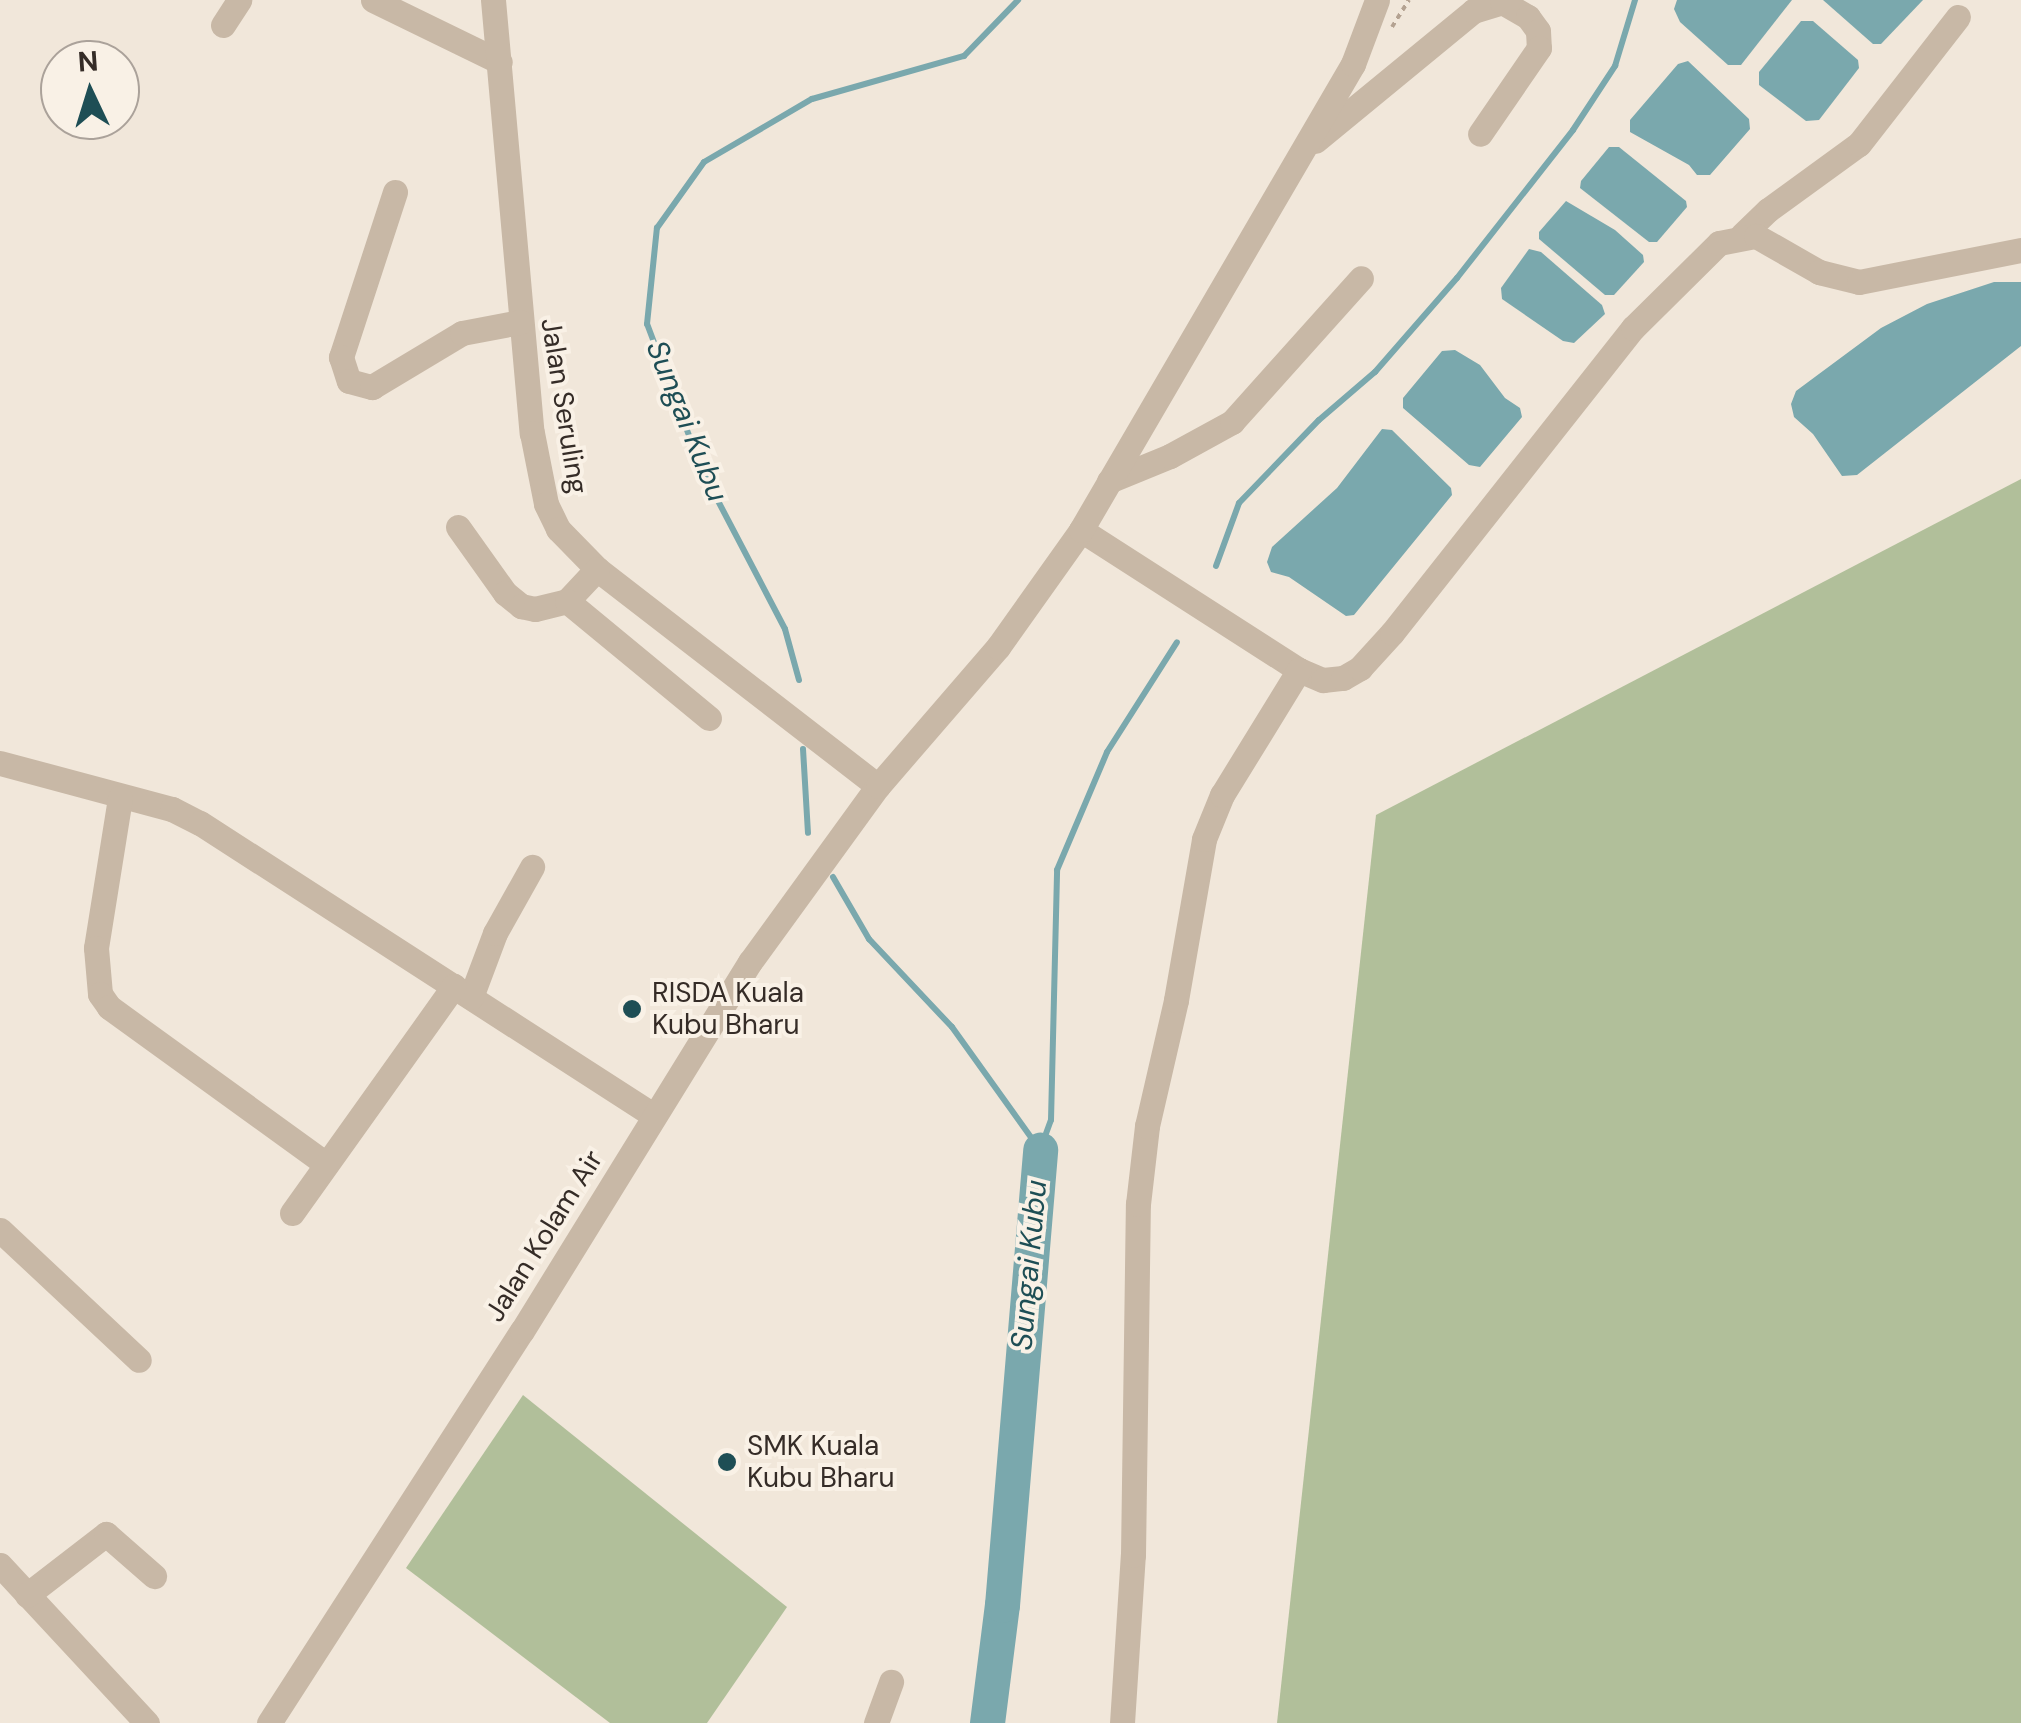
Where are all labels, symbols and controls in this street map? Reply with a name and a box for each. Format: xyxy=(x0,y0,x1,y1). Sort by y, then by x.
north arrow xyxy=(40,40,140,140)
text: N xyxy=(77,42,99,81)
street label: Jalan Seruling xyxy=(534,316,594,496)
water label: Sungai Kubu xyxy=(638,335,736,507)
place label: RISDA Kuala Kubu Bharu xyxy=(652,976,804,1042)
marker: RISDA Kuala Kubu Bharu xyxy=(621,998,643,1020)
street label: Jalan Kolam Air xyxy=(478,1144,610,1328)
water label: Sungai Kubu xyxy=(1004,1178,1054,1352)
place label: SMK Kuala Kubu Bharu xyxy=(747,1429,895,1495)
marker: SMK Kuala Kubu Bharu xyxy=(716,1451,738,1473)

